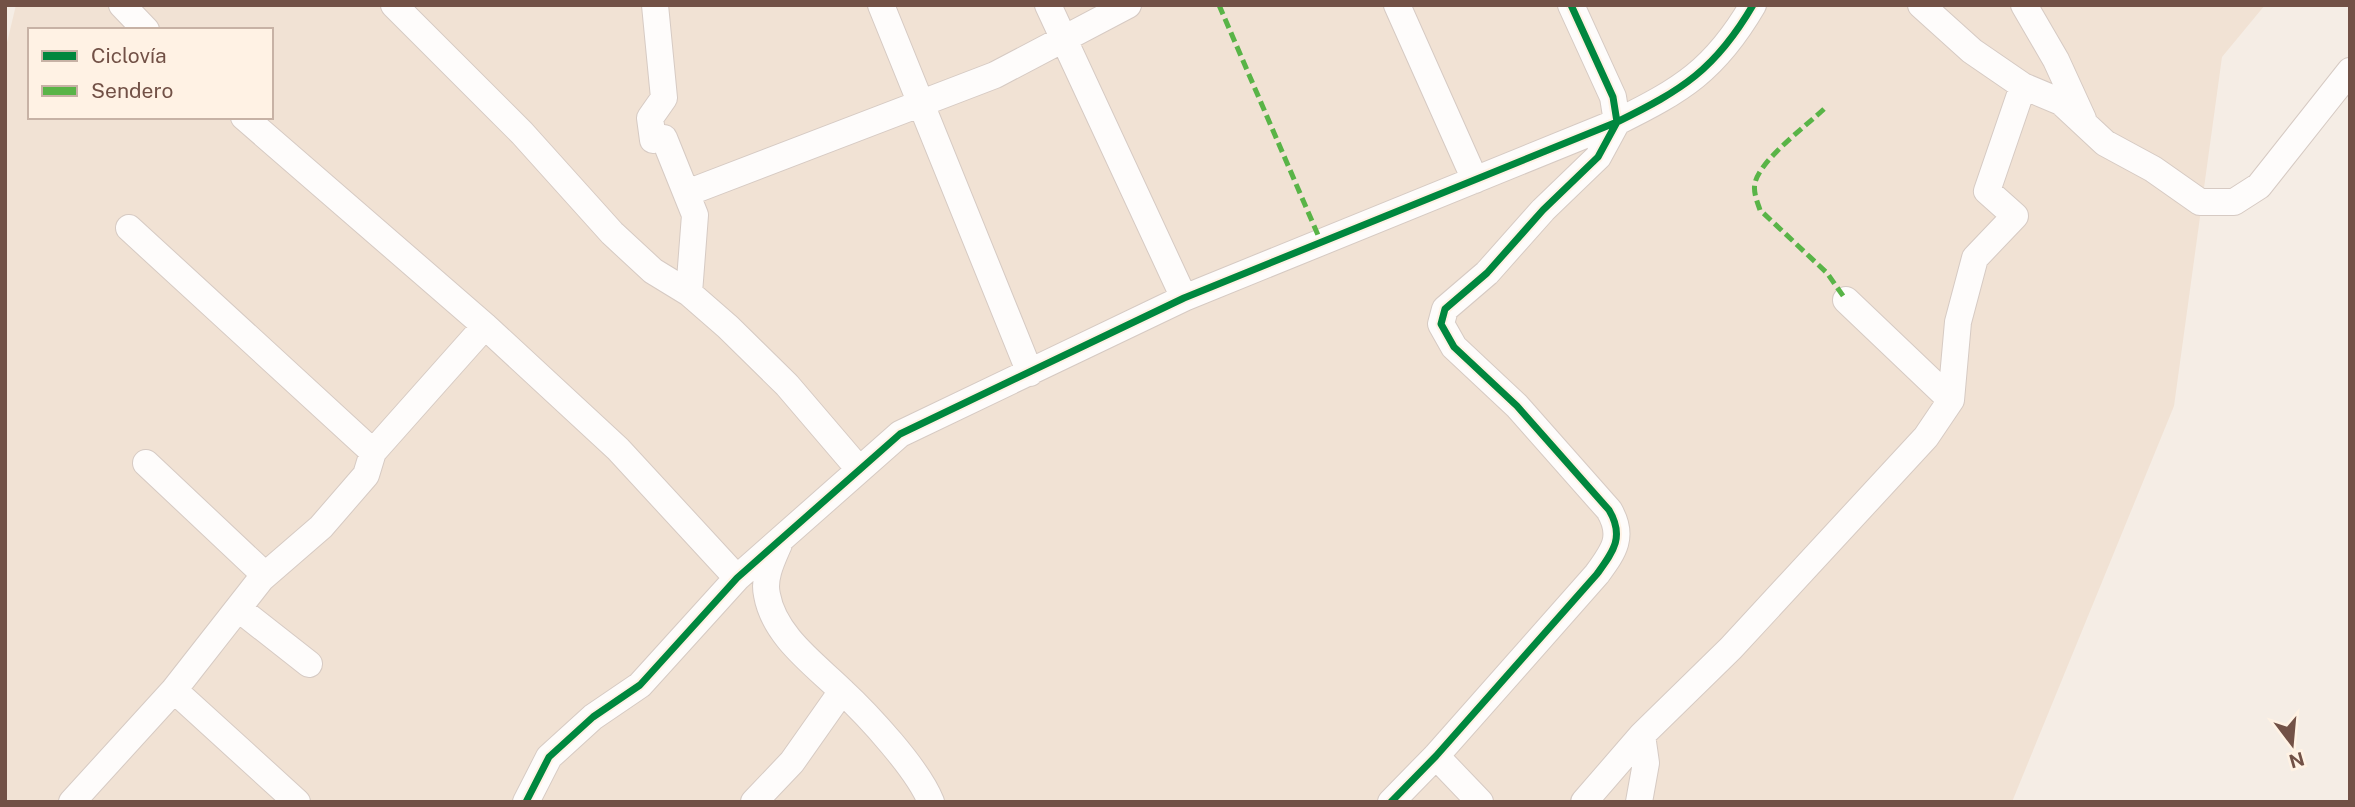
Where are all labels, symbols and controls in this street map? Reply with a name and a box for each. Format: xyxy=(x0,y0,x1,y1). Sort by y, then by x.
legend xyxy=(28,28,273,119)
text: Ciclovía xyxy=(91,43,167,68)
text: Sendero xyxy=(91,78,173,103)
north arrow xyxy=(2257,709,2327,779)
text: N xyxy=(2287,748,2307,773)

